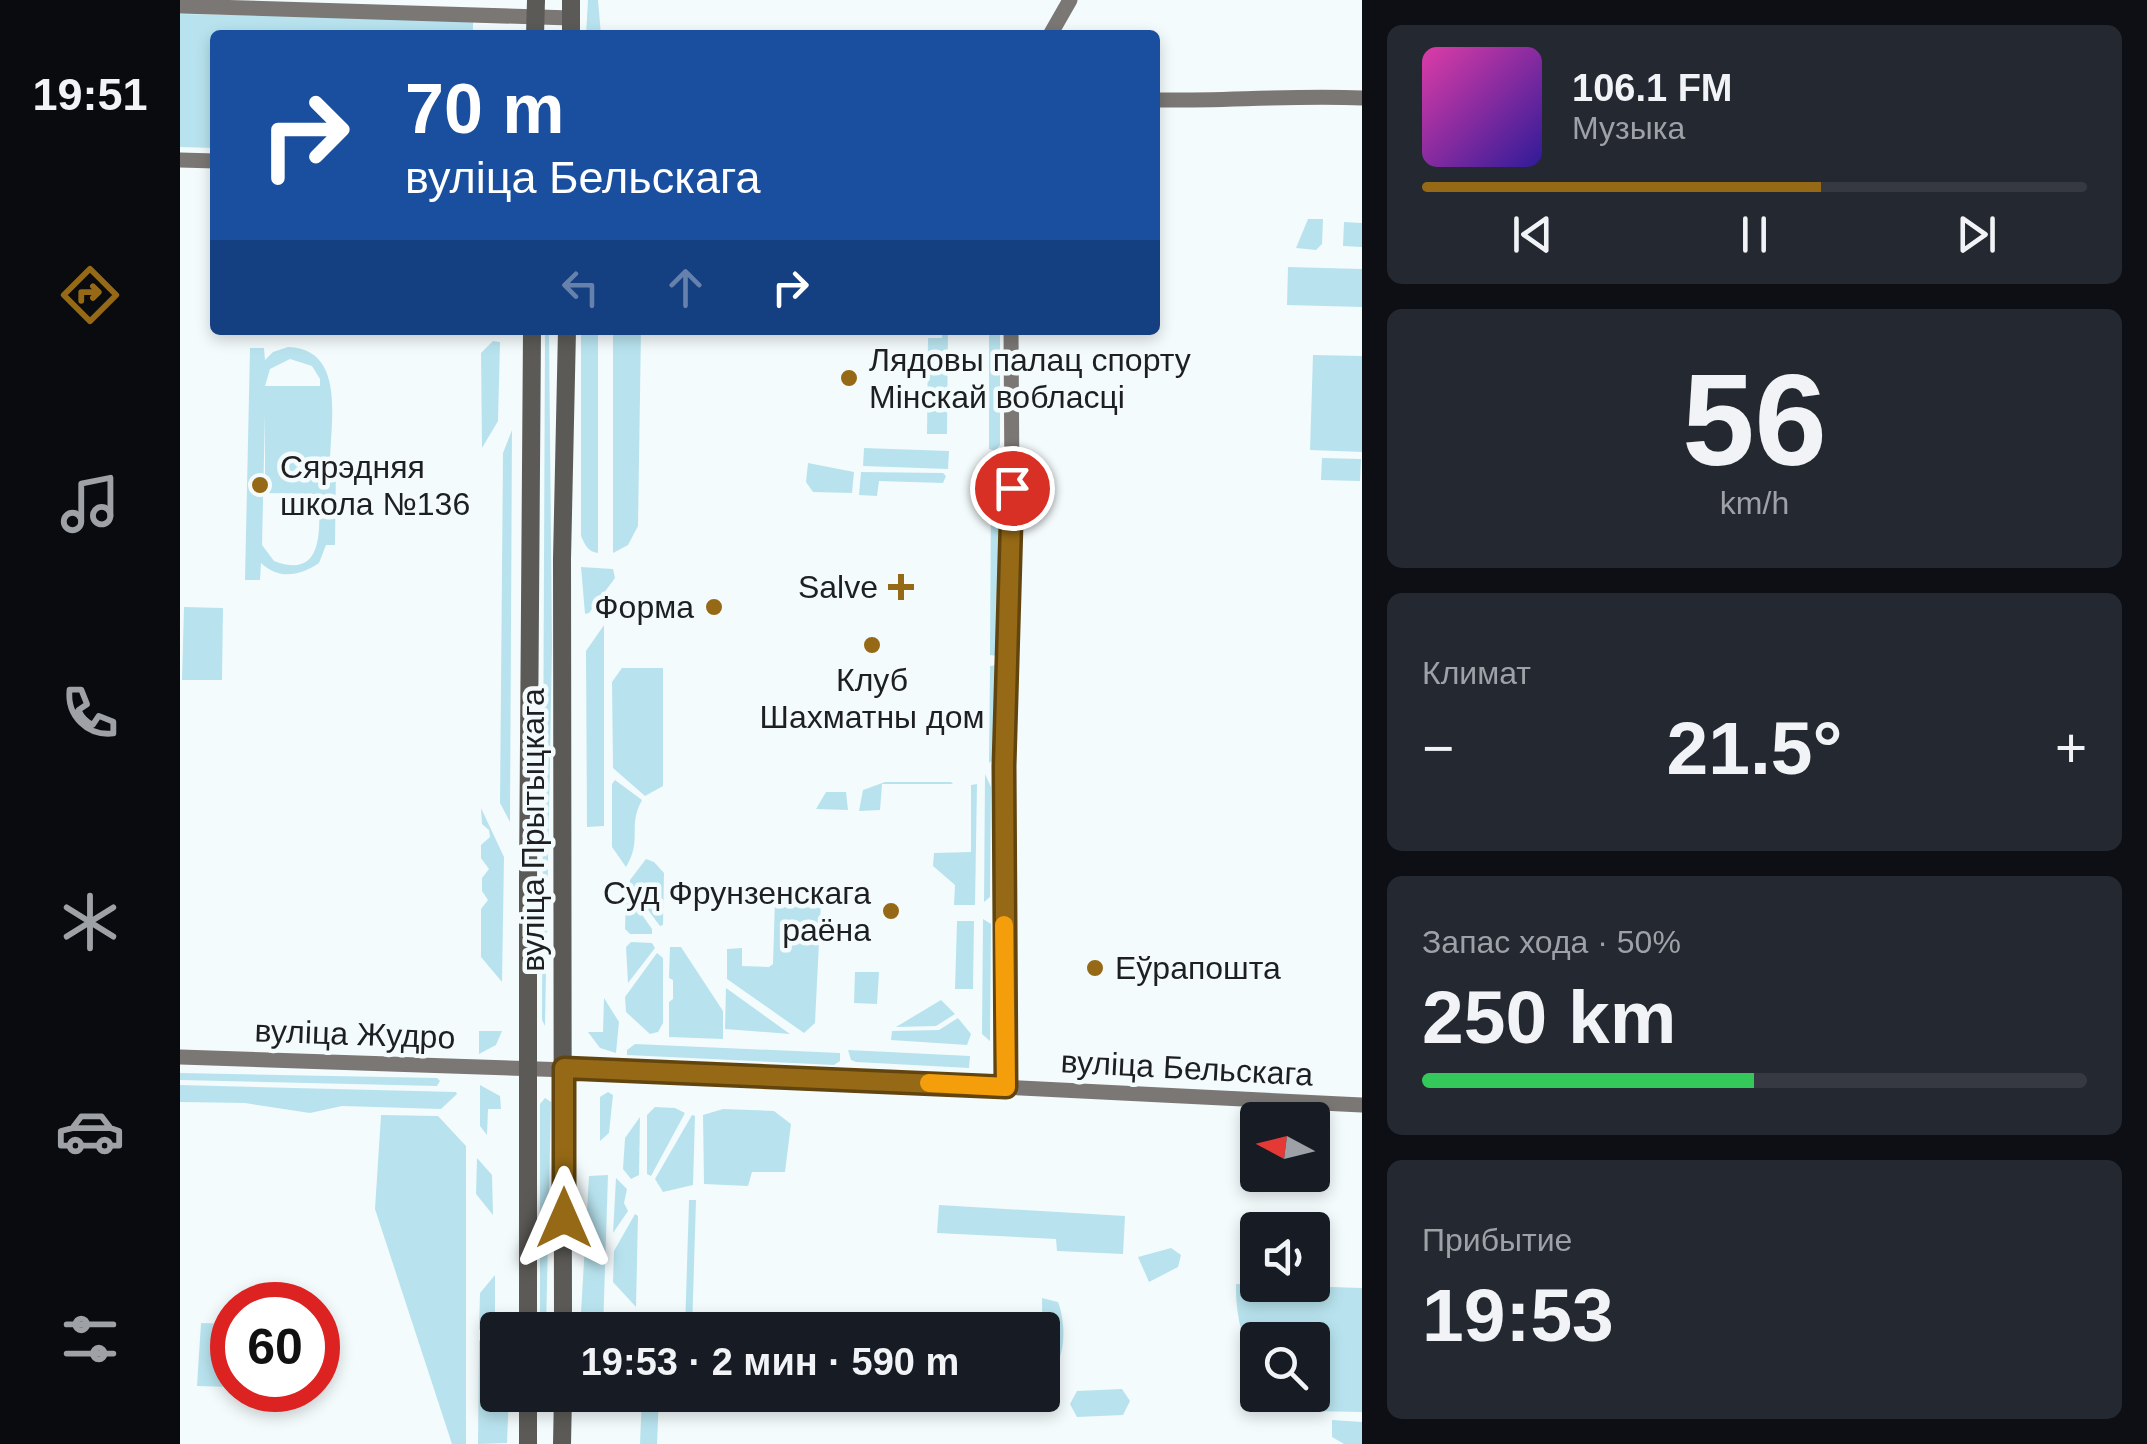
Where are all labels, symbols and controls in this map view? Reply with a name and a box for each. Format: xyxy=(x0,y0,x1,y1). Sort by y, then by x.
text: 106.1 FM xyxy=(1572,67,1733,109)
text: 19:51 xyxy=(32,69,148,120)
icon: right xyxy=(240,70,370,200)
text: 70 m xyxy=(405,70,565,148)
text: Музыка xyxy=(1572,110,1685,146)
text: вуліца Бельскага xyxy=(405,152,760,203)
icon: previous xyxy=(1505,207,1560,262)
icon: pause xyxy=(1727,207,1782,262)
icon: next xyxy=(1949,207,2004,262)
icon: directions xyxy=(55,260,125,330)
icon: left xyxy=(553,260,608,315)
icon: ahead xyxy=(658,260,713,315)
icon: right xyxy=(763,260,818,315)
place label: Лядовы палац спорту Мінскай вобласці xyxy=(869,342,1191,415)
text: 56 xyxy=(1682,347,1827,493)
marker: Лядовы палац спорту Мінскай вобласці xyxy=(838,367,860,389)
pin xyxy=(970,446,1055,531)
place label: Сярэдняя школа №136 xyxy=(280,449,470,522)
icon: arrive xyxy=(985,461,1040,516)
icon: music xyxy=(55,469,125,539)
marker: Сярэдняя школа №136 xyxy=(249,474,271,496)
text: km/h xyxy=(1720,485,1789,521)
place label: Salve xyxy=(798,569,878,605)
marker: Salve xyxy=(888,574,914,600)
place label: Форма xyxy=(594,589,694,625)
marker: Форма xyxy=(703,596,725,618)
marker: Клуб Шахматны дом xyxy=(861,634,883,656)
text: Климат xyxy=(1422,655,1531,691)
place label: Клуб Шахматны дом xyxy=(760,662,984,735)
icon: phone xyxy=(55,678,125,748)
street label: вуліца Прытыцкага xyxy=(515,688,551,972)
text: 21.5° xyxy=(1667,706,1842,790)
text: − xyxy=(1422,717,1454,779)
text: + xyxy=(2055,717,2087,779)
place label: Суд Фрунзенскага раёна xyxy=(603,875,871,948)
icon: climate xyxy=(55,887,125,957)
marker: Суд Фрунзенскага раёна xyxy=(880,900,902,922)
text: Запас хода · 50% xyxy=(1422,924,1681,960)
place label: Еўрапошта xyxy=(1115,950,1281,986)
marker: Еўрапошта xyxy=(1084,957,1106,979)
text: 250 km xyxy=(1422,975,1676,1059)
street label: вуліца Жудро xyxy=(254,1013,456,1055)
street label: вуліца Бельскага xyxy=(1060,1043,1314,1093)
icon: car xyxy=(55,1096,125,1166)
north arrow xyxy=(1240,1102,1330,1192)
map controls xyxy=(1240,1102,1330,1412)
position arrow xyxy=(512,1166,616,1270)
button: sound xyxy=(1240,1212,1330,1302)
text: Прибытие xyxy=(1422,1222,1572,1258)
text: 19:53 xyxy=(1422,1273,1614,1357)
speed limit sign: 60 xyxy=(210,1282,340,1412)
icon: filters xyxy=(55,1304,125,1374)
button: search xyxy=(1240,1322,1330,1412)
text: 19:53 · 2 мин · 590 m xyxy=(581,1341,959,1383)

